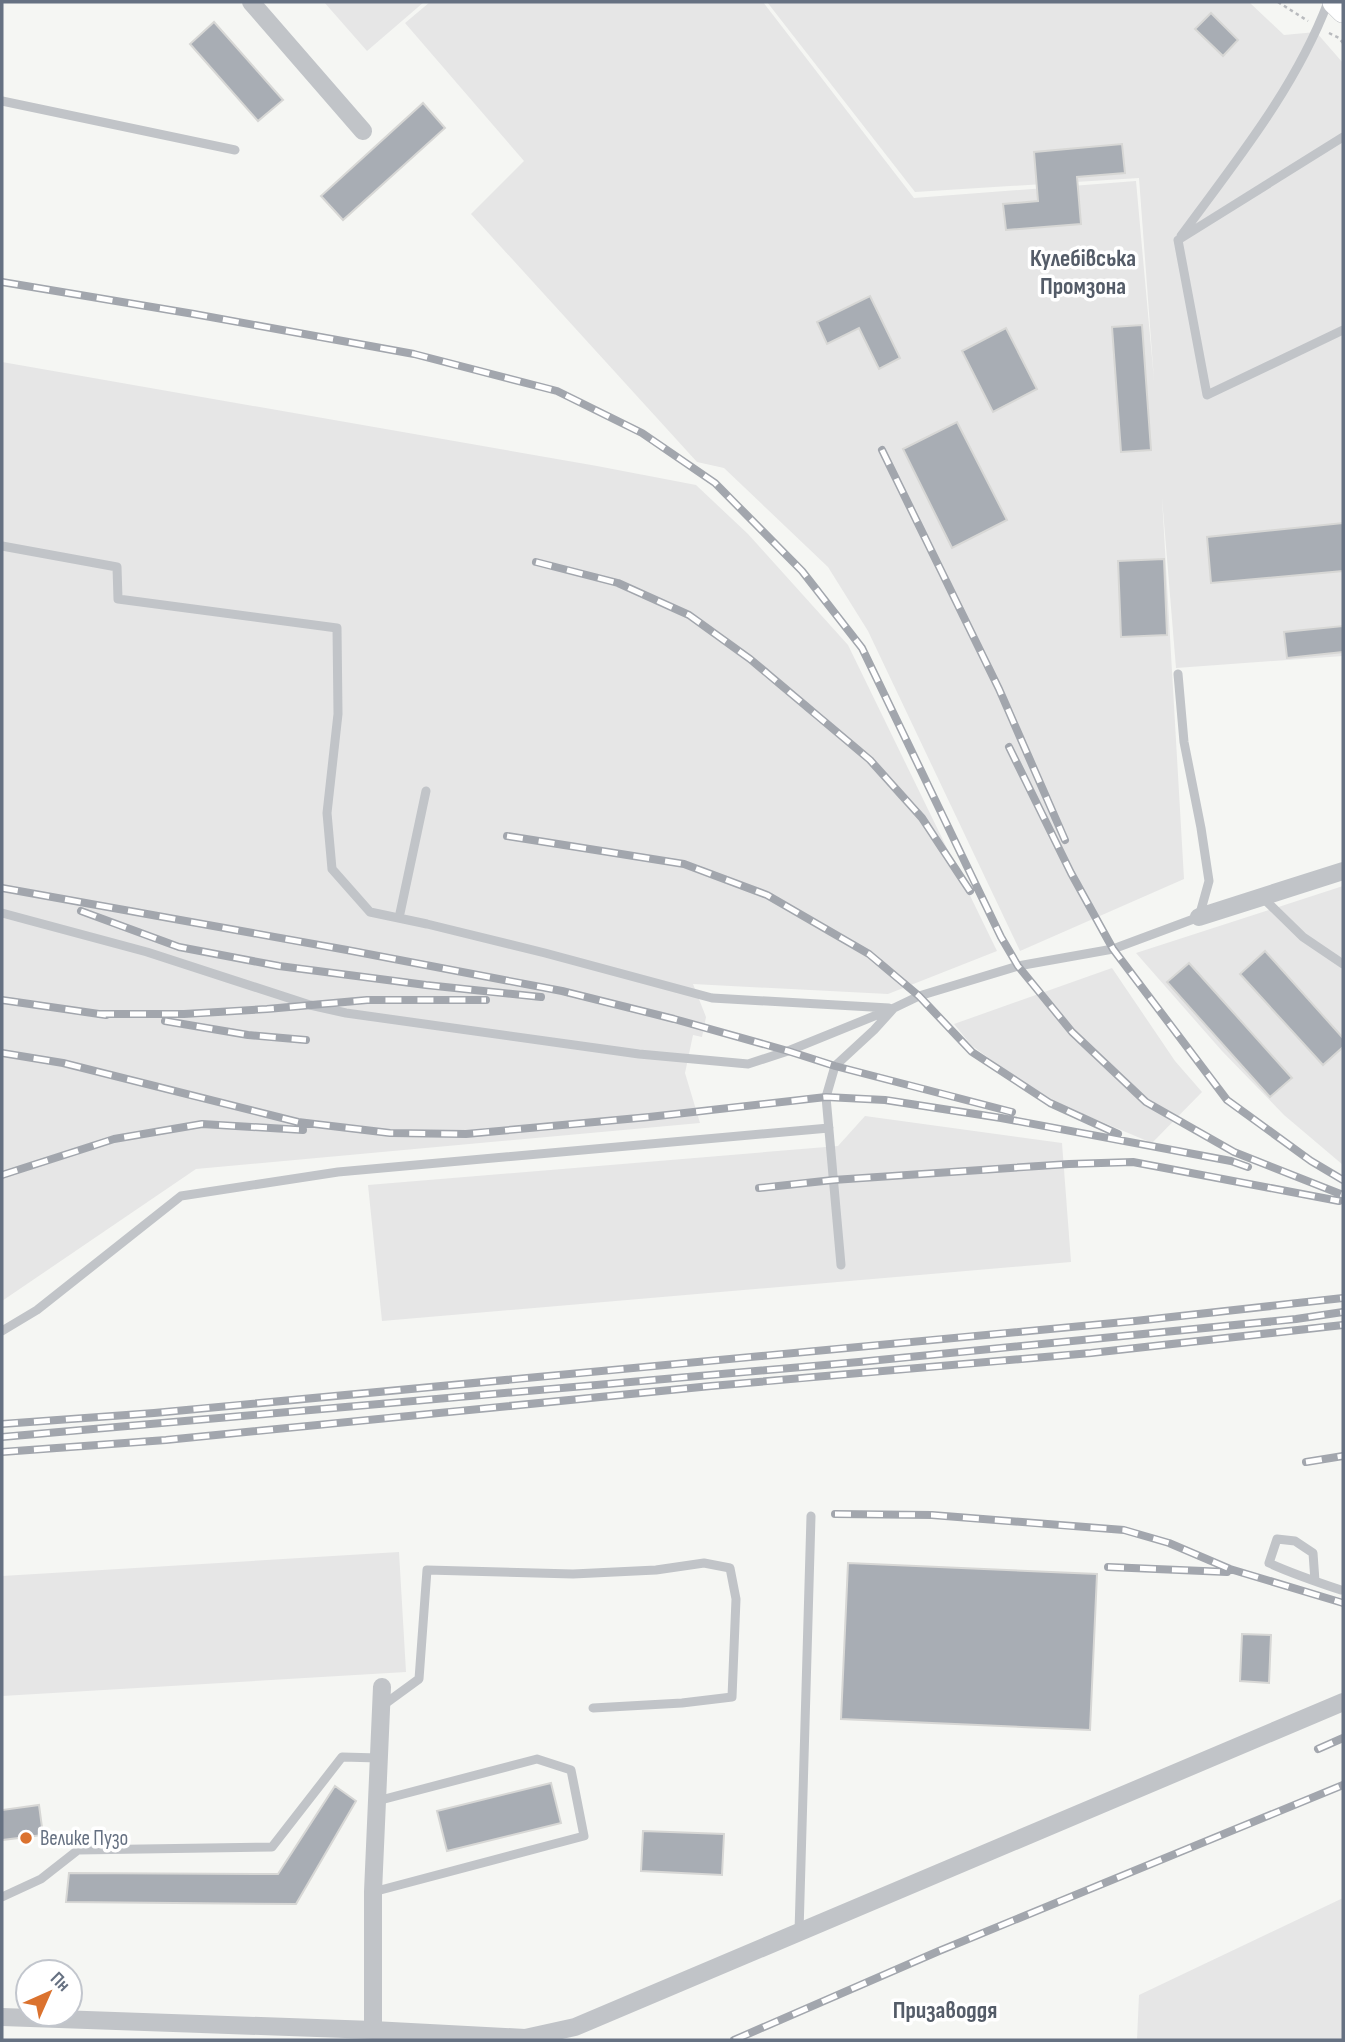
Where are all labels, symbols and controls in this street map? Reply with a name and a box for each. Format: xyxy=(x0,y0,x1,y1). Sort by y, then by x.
district label: Кулебівська Промзона xyxy=(1030,244,1136,301)
place label: Велике Пузо xyxy=(40,1826,128,1851)
marker: Велике Пузо xyxy=(18,1830,34,1846)
north arrow xyxy=(14,1958,84,2028)
text: Пн xyxy=(45,1967,75,1997)
district label: Призаводдя xyxy=(893,1996,997,2025)

